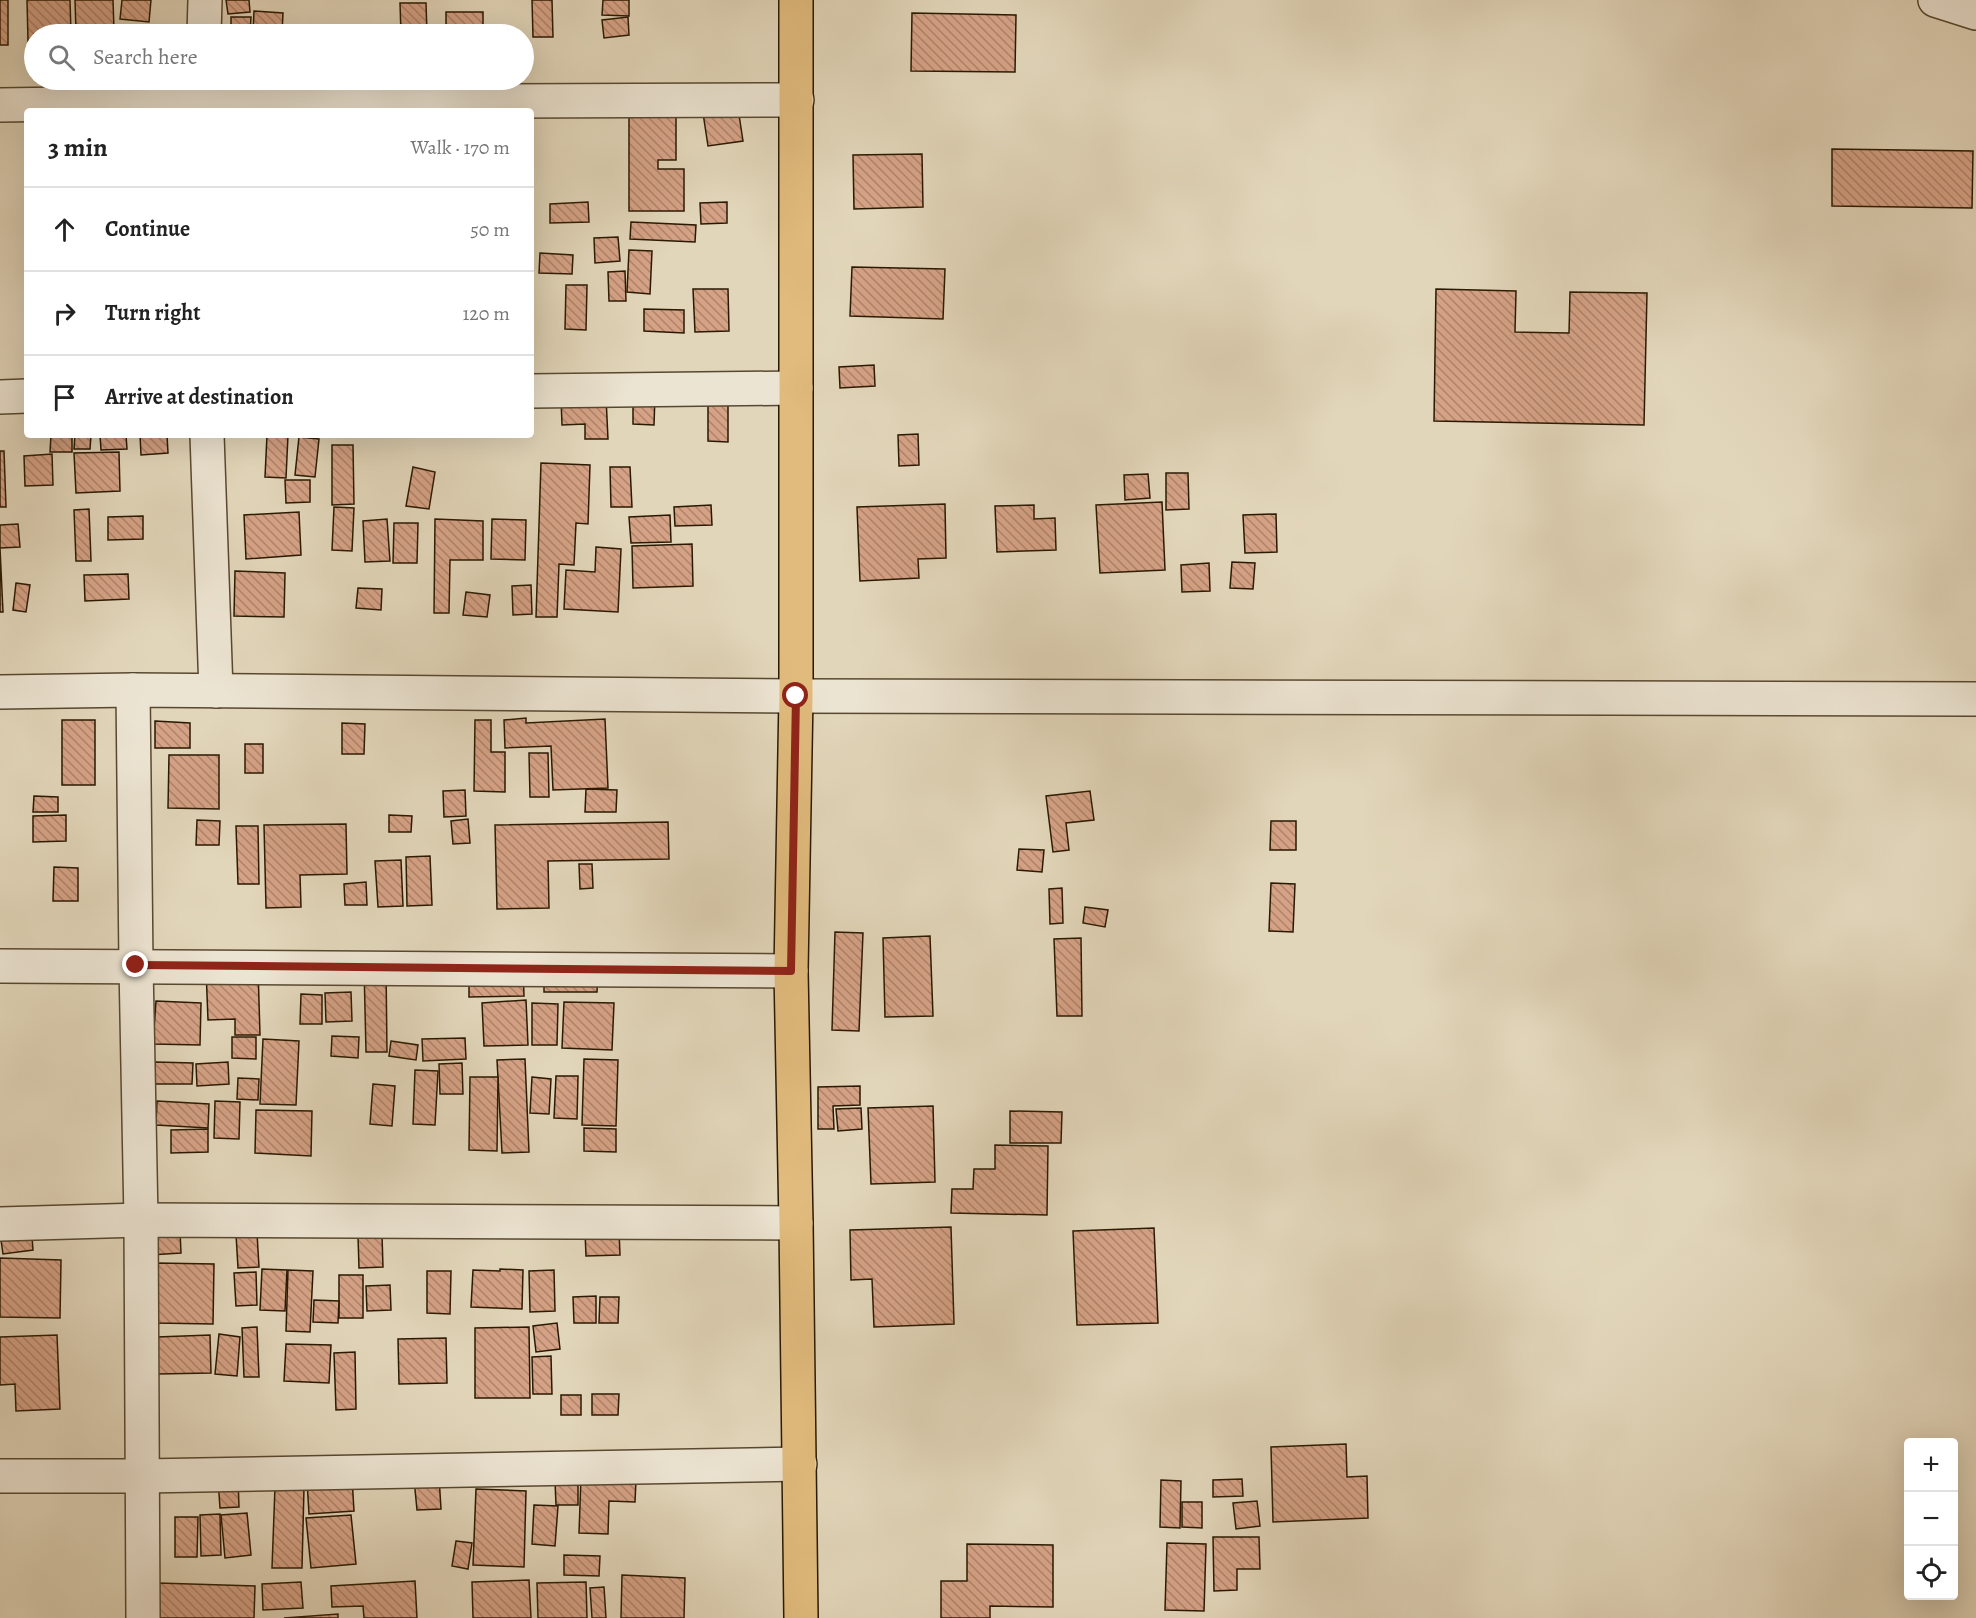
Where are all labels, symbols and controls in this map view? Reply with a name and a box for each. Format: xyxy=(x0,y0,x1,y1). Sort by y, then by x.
search box xyxy=(24,24,534,90)
icon: search xyxy=(45,41,78,74)
text: Search here xyxy=(93,42,198,72)
text: 3 min xyxy=(48,130,108,165)
text: Walk · 170 m xyxy=(410,134,510,161)
icon: ahead xyxy=(48,213,81,246)
text: Continue xyxy=(105,214,190,244)
text: 50 m xyxy=(470,216,510,243)
icon: right xyxy=(48,297,81,330)
text: Turn right xyxy=(105,298,201,328)
text: 120 m xyxy=(462,300,510,327)
icon: arrive xyxy=(48,381,81,414)
text: Arrive at destination xyxy=(105,382,294,412)
route start xyxy=(782,682,808,708)
route end xyxy=(122,951,148,977)
map controls xyxy=(1904,1438,1958,1600)
button: + xyxy=(1904,1438,1958,1492)
button: − xyxy=(1904,1492,1958,1546)
button: locate xyxy=(1904,1546,1958,1600)

